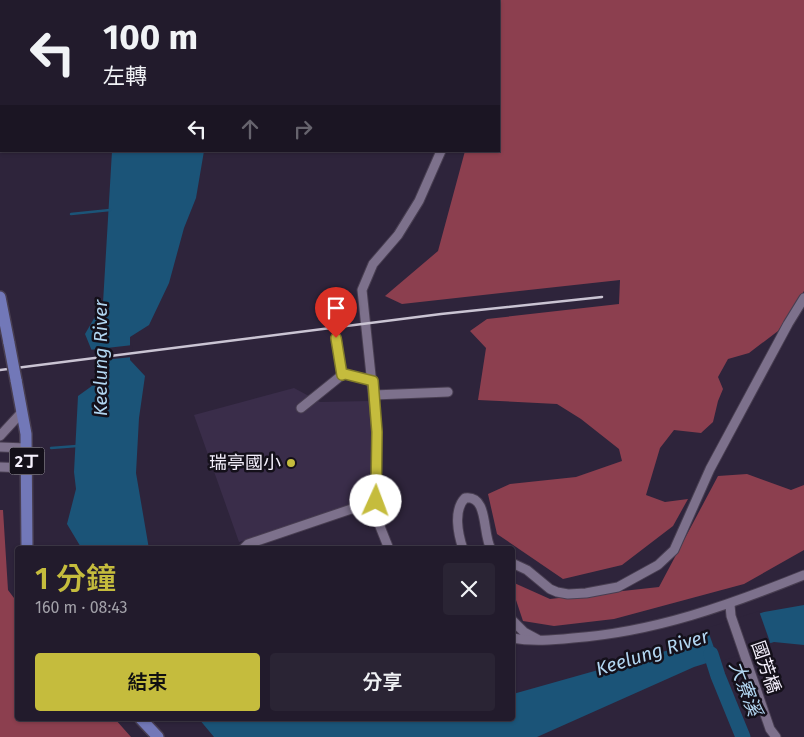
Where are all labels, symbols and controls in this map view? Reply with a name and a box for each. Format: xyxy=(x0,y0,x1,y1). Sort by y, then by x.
text: 100 m xyxy=(103,16,198,58)
icon: left xyxy=(20,20,85,85)
text: 左轉 xyxy=(103,63,147,90)
icon: left xyxy=(183,115,211,143)
icon: ahead xyxy=(236,115,264,143)
icon: right xyxy=(289,115,317,143)
pin xyxy=(315,287,357,338)
icon: arrive xyxy=(322,294,350,322)
water label: Keelung River xyxy=(89,299,112,416)
road number: 2丁 xyxy=(10,448,44,474)
place label: 瑞亭國小 xyxy=(209,452,281,474)
marker: 瑞亭國小 xyxy=(285,457,297,469)
position arrow xyxy=(349,474,401,526)
text: 1 分鐘 xyxy=(35,561,116,597)
button: close xyxy=(443,563,495,615)
text: 160 m · 08:43 xyxy=(35,598,127,617)
water label: Keelung River xyxy=(593,624,712,681)
street label: 國芳橋 xyxy=(747,638,785,696)
button: 結束 xyxy=(35,653,260,711)
button: 分享 xyxy=(270,653,495,711)
water label: 大寮溪 xyxy=(725,657,768,722)

